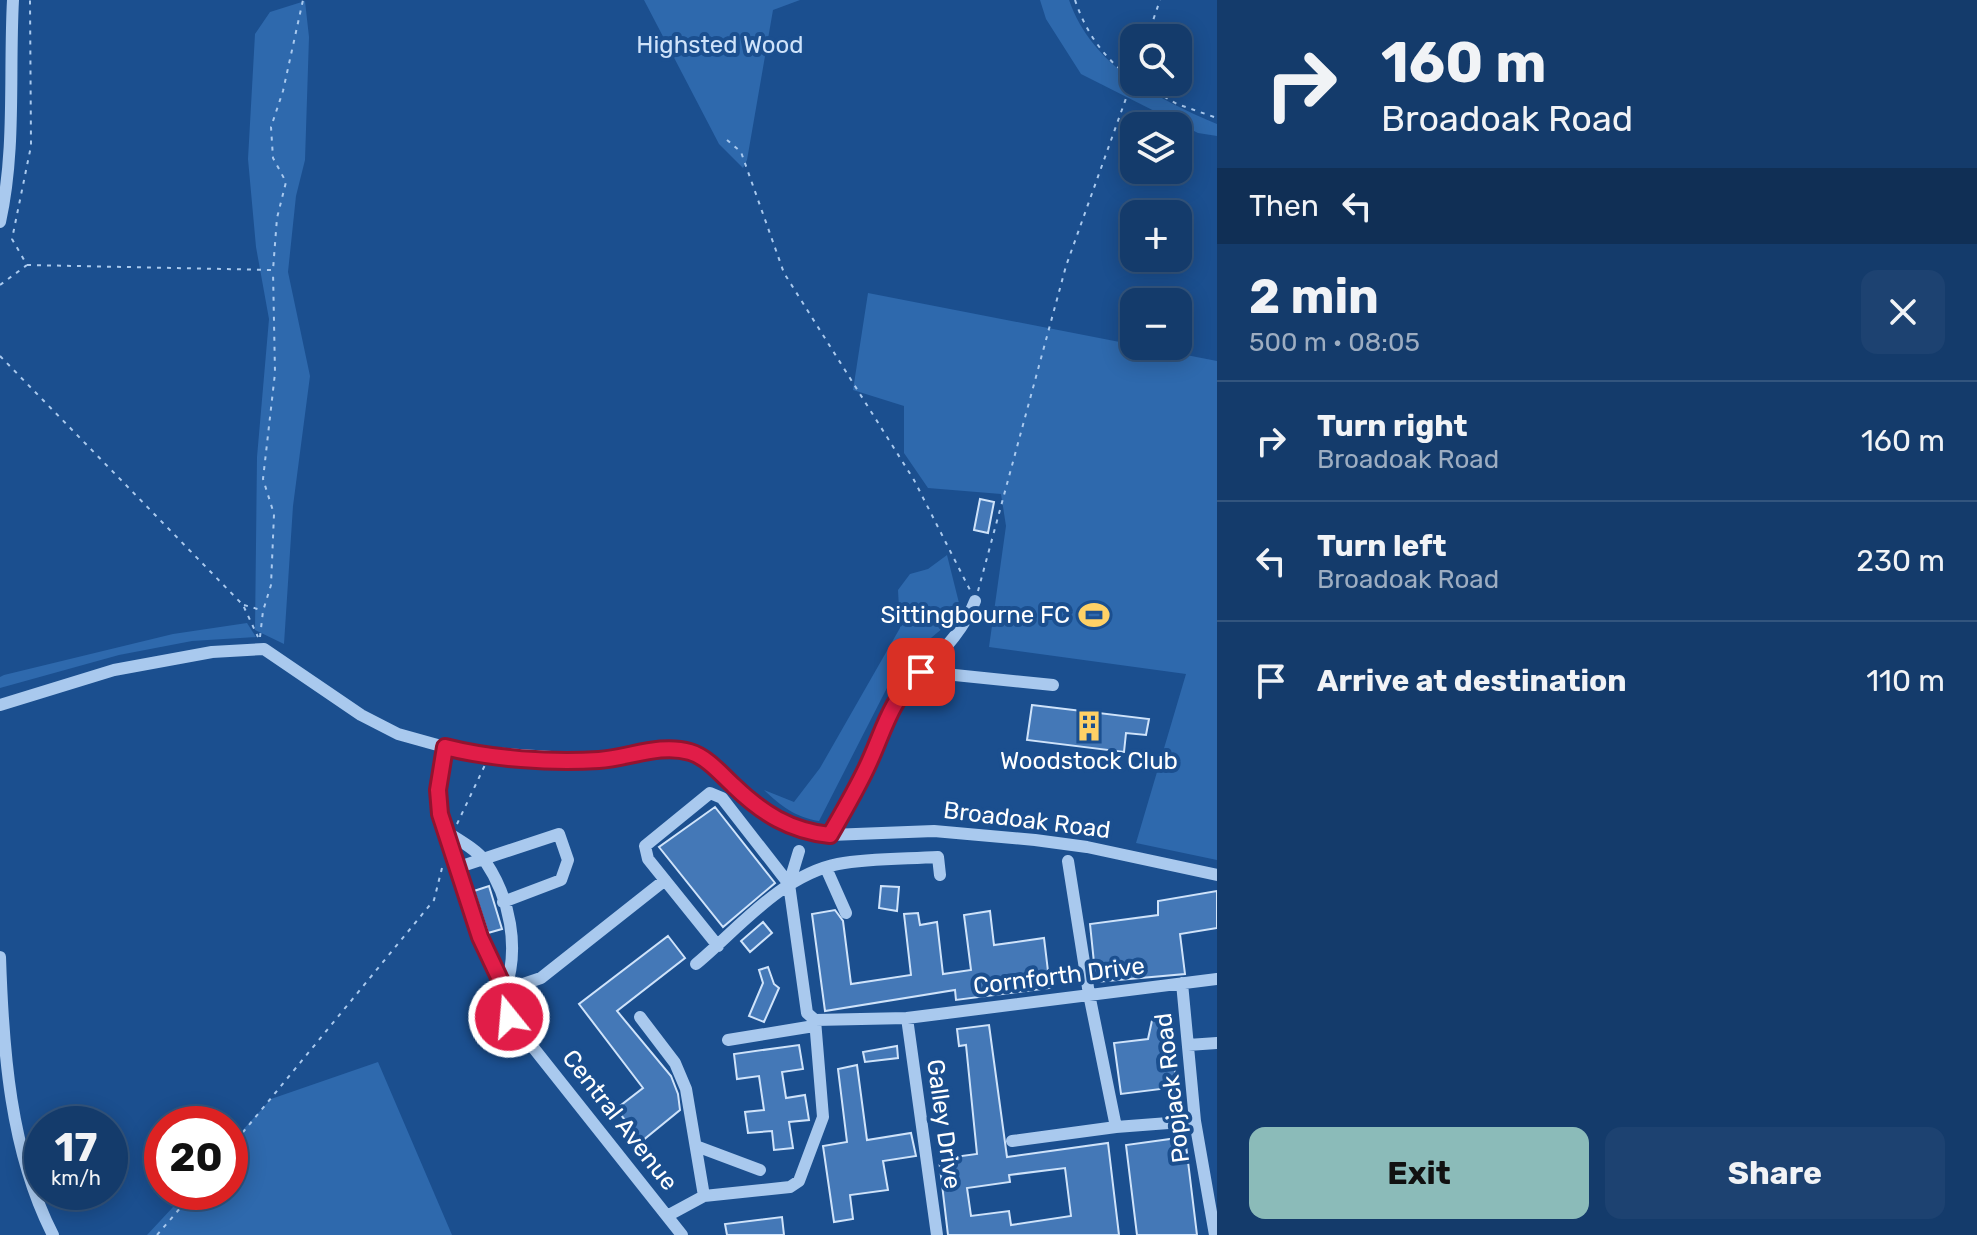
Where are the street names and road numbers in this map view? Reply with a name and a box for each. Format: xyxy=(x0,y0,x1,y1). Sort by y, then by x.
street label: Broadoak Road xyxy=(942,796,1112,844)
street label: Cornforth Drive xyxy=(972,952,1146,1000)
street label: Popjack Road xyxy=(1149,1011,1195,1165)
street label: Central Avenue xyxy=(556,1044,684,1196)
street label: Galley Drive xyxy=(921,1057,967,1191)

